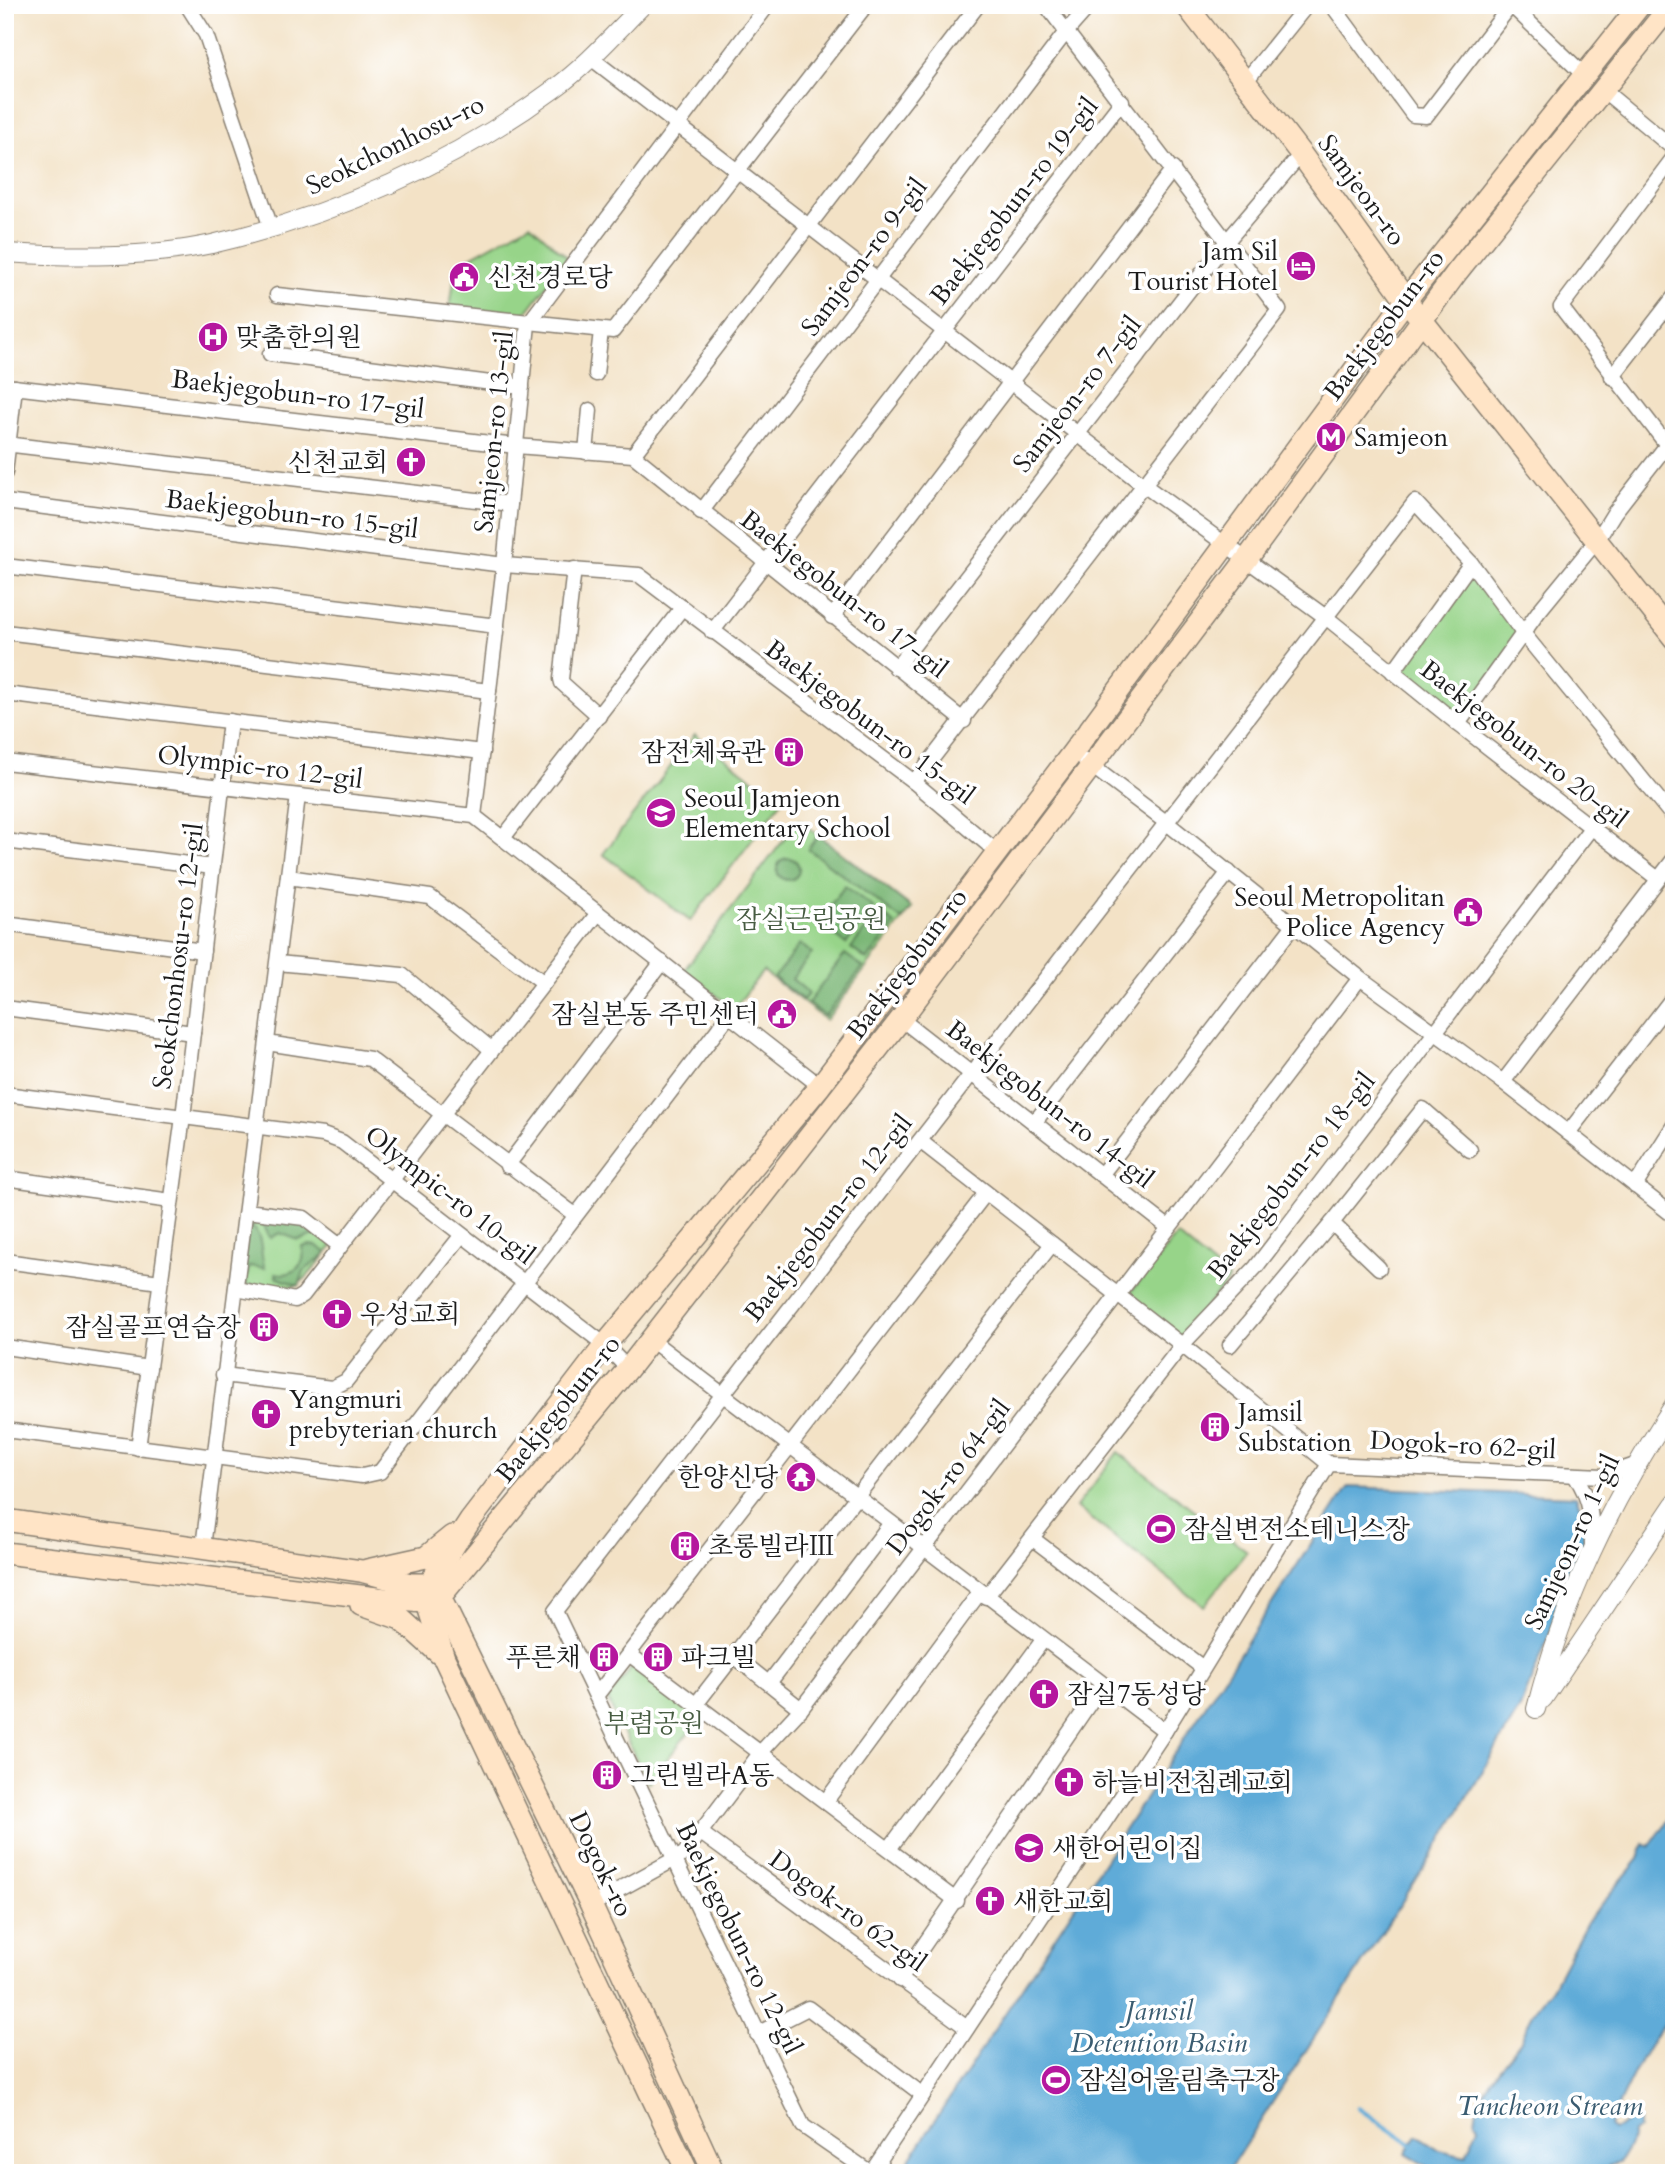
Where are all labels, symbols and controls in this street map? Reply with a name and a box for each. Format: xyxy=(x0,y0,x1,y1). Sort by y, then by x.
street label: Seokchonhosu-ro xyxy=(300,87,490,203)
street label: Baekjegobun-ro 19-gil xyxy=(922,90,1106,312)
street label: Samjeon-ro xyxy=(1310,127,1414,253)
street label: Samjeon-ro 9-gil xyxy=(793,170,935,343)
place label: Jam Sil Tourist Hotel xyxy=(1127,234,1278,299)
street label: Baekjegobun-ro xyxy=(1316,242,1452,408)
hotel icon: Jam Sil Tourist Hotel xyxy=(1284,249,1318,283)
public building icon: 신천경로당 xyxy=(447,260,481,294)
place label: 신천경로당 xyxy=(487,260,613,295)
street label: Samjeon-ro 7-gil xyxy=(1005,308,1149,480)
hospital icon: 맞춤한의원 xyxy=(196,320,230,354)
place label: 맞춤한의원 xyxy=(236,320,362,355)
street label: Samjeon-ro 13-gil xyxy=(466,329,522,535)
street label: Baekjegobun-ro 17-gil xyxy=(170,361,427,427)
metro station icon: Samjeon xyxy=(1314,420,1348,454)
place label: Samjeon xyxy=(1354,420,1448,455)
place label: 신천교회 xyxy=(288,445,388,480)
church icon: 신천교회 xyxy=(394,445,428,479)
street label: Baekjegobun-ro 15-gil xyxy=(164,481,421,547)
street label: Baekjegobun-ro 17-gil xyxy=(733,502,955,686)
street label: Baekjegobun-ro 15-gil xyxy=(758,632,982,813)
street label: Baekjegobun-ro 20-gil xyxy=(1413,652,1635,836)
place label: 잠전체육관 xyxy=(640,735,766,770)
building icon: 잠전체육관 xyxy=(772,735,806,769)
street label: Olympic-ro 12-gil xyxy=(155,737,365,797)
place label: Seoul Jamjeon Elementary School xyxy=(684,781,891,846)
school or university icon: Seoul Jamjeon Elementary School xyxy=(644,796,678,830)
street label: Seokchonhosu-ro 12-gil xyxy=(144,821,212,1091)
place label: Seoul Metropolitan Police Agency xyxy=(1234,880,1445,945)
street label: Baekjegobun-ro xyxy=(839,881,975,1047)
public building icon: Seoul Metropolitan Police Agency xyxy=(1451,895,1485,929)
park label: 잠실근린공원 xyxy=(736,902,886,937)
place label: 잠실본동 주민센터 xyxy=(551,997,759,1032)
public building icon: 잠실본동 주민센터 xyxy=(765,997,799,1031)
street label: Baekjegobun-ro 14-gil xyxy=(939,1012,1161,1196)
street label: Baekjegobun-ro 18-gil xyxy=(1199,1065,1383,1287)
street label: Baekjegobun-ro 12-gil xyxy=(736,1107,920,1329)
street label: Olympic-ro 10-gil xyxy=(358,1118,543,1273)
church icon: 우성교회 xyxy=(320,1297,354,1331)
place label: 우성교회 xyxy=(360,1297,460,1332)
place label: 잠실골프연습장 xyxy=(65,1310,241,1345)
building icon: 잠실골프연습장 xyxy=(247,1310,281,1344)
street label: Baekjegobun-ro xyxy=(488,1328,628,1490)
place label: Yangmuri prebyterian church xyxy=(289,1382,498,1447)
street label: Dogok-ro 64-gil xyxy=(878,1392,1018,1562)
place label: Jamsil Substation xyxy=(1234,1395,1352,1460)
church icon: Yangmuri prebyterian church xyxy=(249,1397,283,1431)
building icon: Jamsil Substation xyxy=(1198,1410,1232,1444)
street label: Dogok-ro 62-gil xyxy=(1369,1423,1557,1467)
street label: Samjeon-ro 1-gil xyxy=(1516,1448,1628,1635)
place label: 한양신당 xyxy=(678,1460,778,1495)
temple icon: 한양신당 xyxy=(784,1460,818,1494)
sports icon: 잠실변전소테니스장 xyxy=(1144,1512,1178,1546)
place label: 잠실변전소테니스장 xyxy=(1184,1512,1410,1547)
building icon: 초롱빌라Ⅲ xyxy=(668,1529,702,1563)
place label: 초롱빌라Ⅲ xyxy=(708,1529,834,1564)
place label: 푸른채 xyxy=(506,1640,581,1675)
building icon: 푸른채 xyxy=(587,1640,621,1674)
building icon: 파크빌 xyxy=(641,1640,675,1674)
place label: 파크빌 xyxy=(681,1640,756,1675)
church icon: 잠실7동성당 xyxy=(1027,1677,1061,1711)
place label: 잠실7동성당 xyxy=(1067,1677,1206,1712)
park label: 부렴공원 xyxy=(604,1706,704,1741)
building icon: 그린빌라A동 xyxy=(590,1758,624,1792)
place label: 그린빌라A동 xyxy=(630,1758,774,1793)
church icon: 하늘비전침례교회 xyxy=(1052,1765,1086,1799)
place label: 하늘비전침례교회 xyxy=(1092,1765,1293,1800)
street label: Dogok-ro xyxy=(561,1806,641,1922)
street label: Baekjegobun-ro 12-gil xyxy=(668,1816,811,2060)
school or university icon: 새한어린이집 xyxy=(1012,1831,1046,1865)
place label: 새한어린이집 xyxy=(1052,1831,1203,1866)
street label: Dogok-ro 62-gil xyxy=(762,1842,934,1980)
church icon: 새한교회 xyxy=(973,1884,1007,1918)
place label: 새한교회 xyxy=(1013,1884,1113,1919)
water label: Jamsil Detention Basin xyxy=(1071,1992,1248,2062)
sports icon: 잠실어울림축구장 xyxy=(1039,2063,1073,2097)
place label: 잠실어울림축구장 xyxy=(1079,2063,1280,2098)
water label: Tancheon Stream xyxy=(1457,2087,1643,2125)

